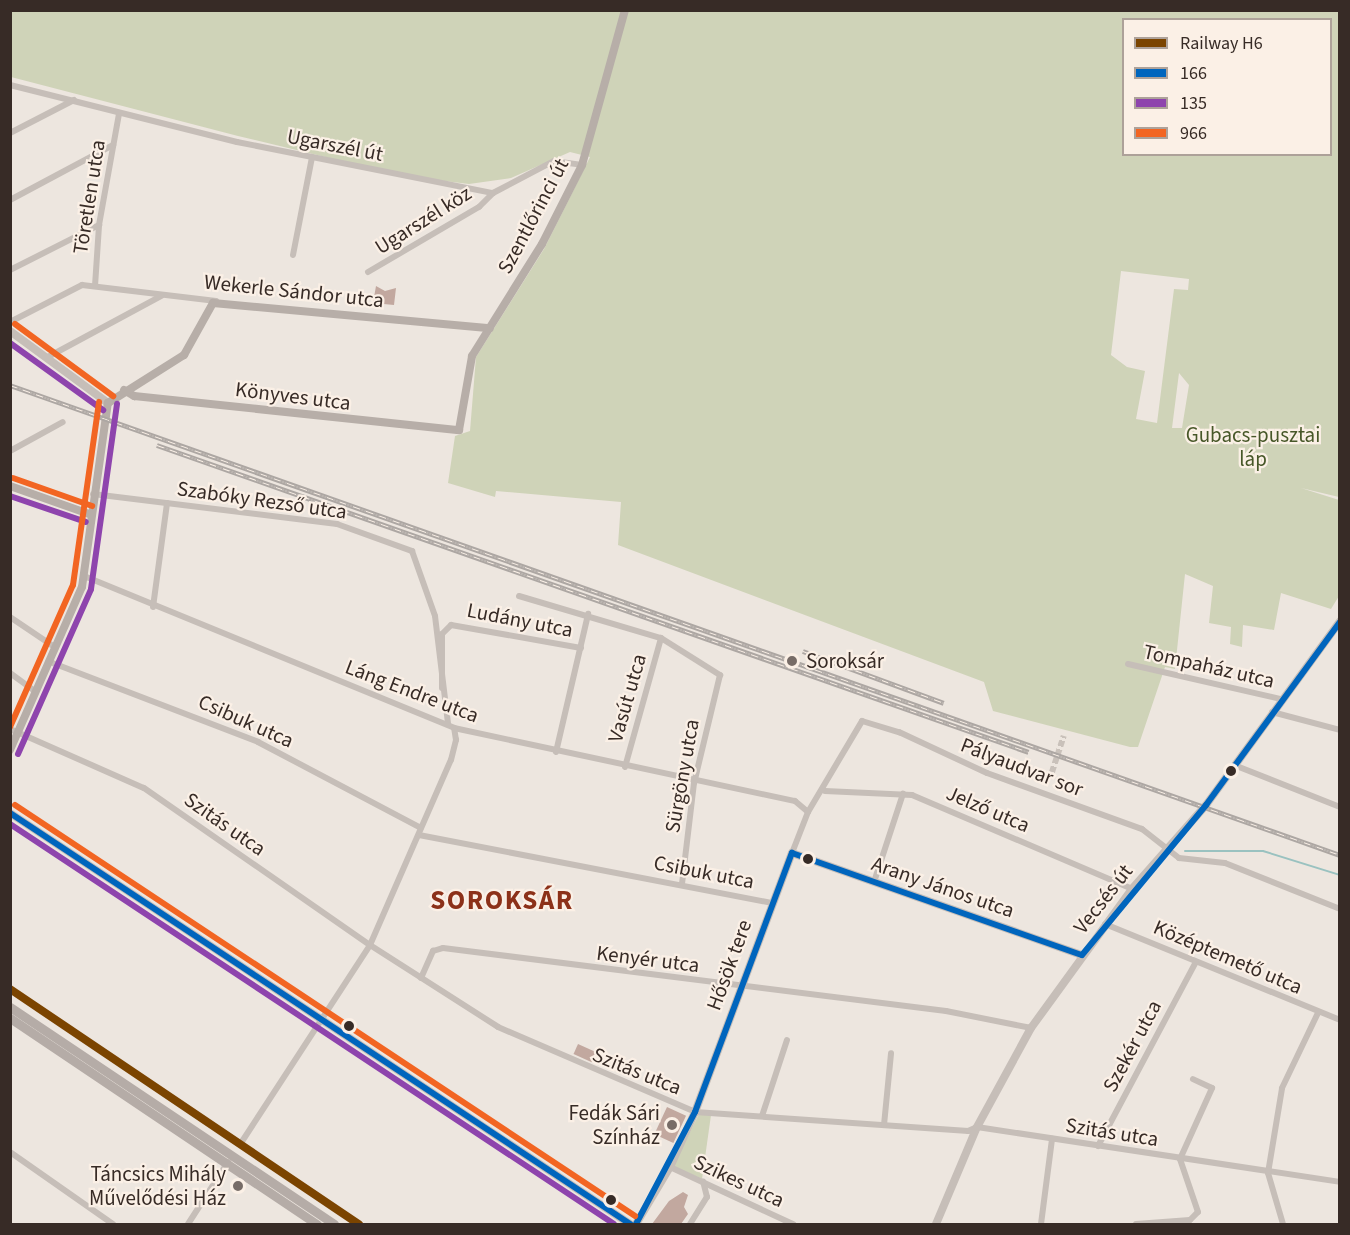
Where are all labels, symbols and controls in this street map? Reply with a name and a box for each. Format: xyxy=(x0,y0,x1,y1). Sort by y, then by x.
legend xyxy=(1122,18,1332,156)
text: Railway H6 xyxy=(1180,31,1263,56)
text: 166 xyxy=(1180,61,1207,86)
text: 135 xyxy=(1180,91,1207,116)
text: 966 xyxy=(1180,121,1207,146)
street label: Ugarszél út xyxy=(285,123,385,167)
street label: Töretlen utca xyxy=(68,138,110,256)
street label: Szentlőrinci út xyxy=(492,154,574,278)
street label: Ugarszél köz xyxy=(370,180,476,260)
street label: Wekerle Sándor utca xyxy=(203,269,385,313)
street label: Könyves utca xyxy=(234,376,352,416)
park label: Gubacs-pusztai láp xyxy=(1186,422,1320,472)
street label: Szabóky Rezső utca xyxy=(175,476,349,524)
street label: Ludány utca xyxy=(465,597,575,643)
street label: Tompaház utca xyxy=(1141,639,1277,693)
place label: Soroksár xyxy=(806,648,884,674)
street label: Vasút utca xyxy=(602,651,652,745)
marker: Soroksár xyxy=(783,652,801,670)
street label: Láng Endre utca xyxy=(342,654,482,728)
street label: Csibuk utca xyxy=(194,689,298,753)
street label: Sürgöny utca xyxy=(660,717,704,835)
street label: Pályaudvar sor xyxy=(957,732,1087,802)
unlabelled marker xyxy=(1225,765,1237,777)
street label: Jelző utca xyxy=(942,780,1034,838)
street label: Szitás utca xyxy=(179,787,271,861)
street label: Csibuk utca xyxy=(652,850,756,894)
street label: Arany János utca xyxy=(868,851,1018,923)
unlabelled marker xyxy=(802,853,814,865)
street label: Vecsés út xyxy=(1068,859,1138,939)
district label: SOROKSÁR xyxy=(430,885,574,917)
street label: Középtemető utca xyxy=(1150,914,1306,1000)
street label: Hősök tere xyxy=(701,916,757,1014)
street label: Kenyér utca xyxy=(595,940,701,978)
street label: Szekér utca xyxy=(1097,996,1167,1096)
unlabelled marker xyxy=(343,1020,355,1032)
street label: Szitás utca xyxy=(589,1042,685,1100)
place label: Fedák Sári Színház xyxy=(568,1100,660,1150)
street label: Szitás utca xyxy=(1064,1112,1160,1152)
marker: Fedák Sári Színház xyxy=(665,1118,679,1132)
street label: Szikes utca xyxy=(690,1149,788,1213)
place label: Táncsics Mihály Művelődési Ház xyxy=(89,1161,226,1211)
marker: Táncsics Mihály Művelődési Ház xyxy=(231,1179,245,1193)
unlabelled marker xyxy=(605,1194,617,1206)

